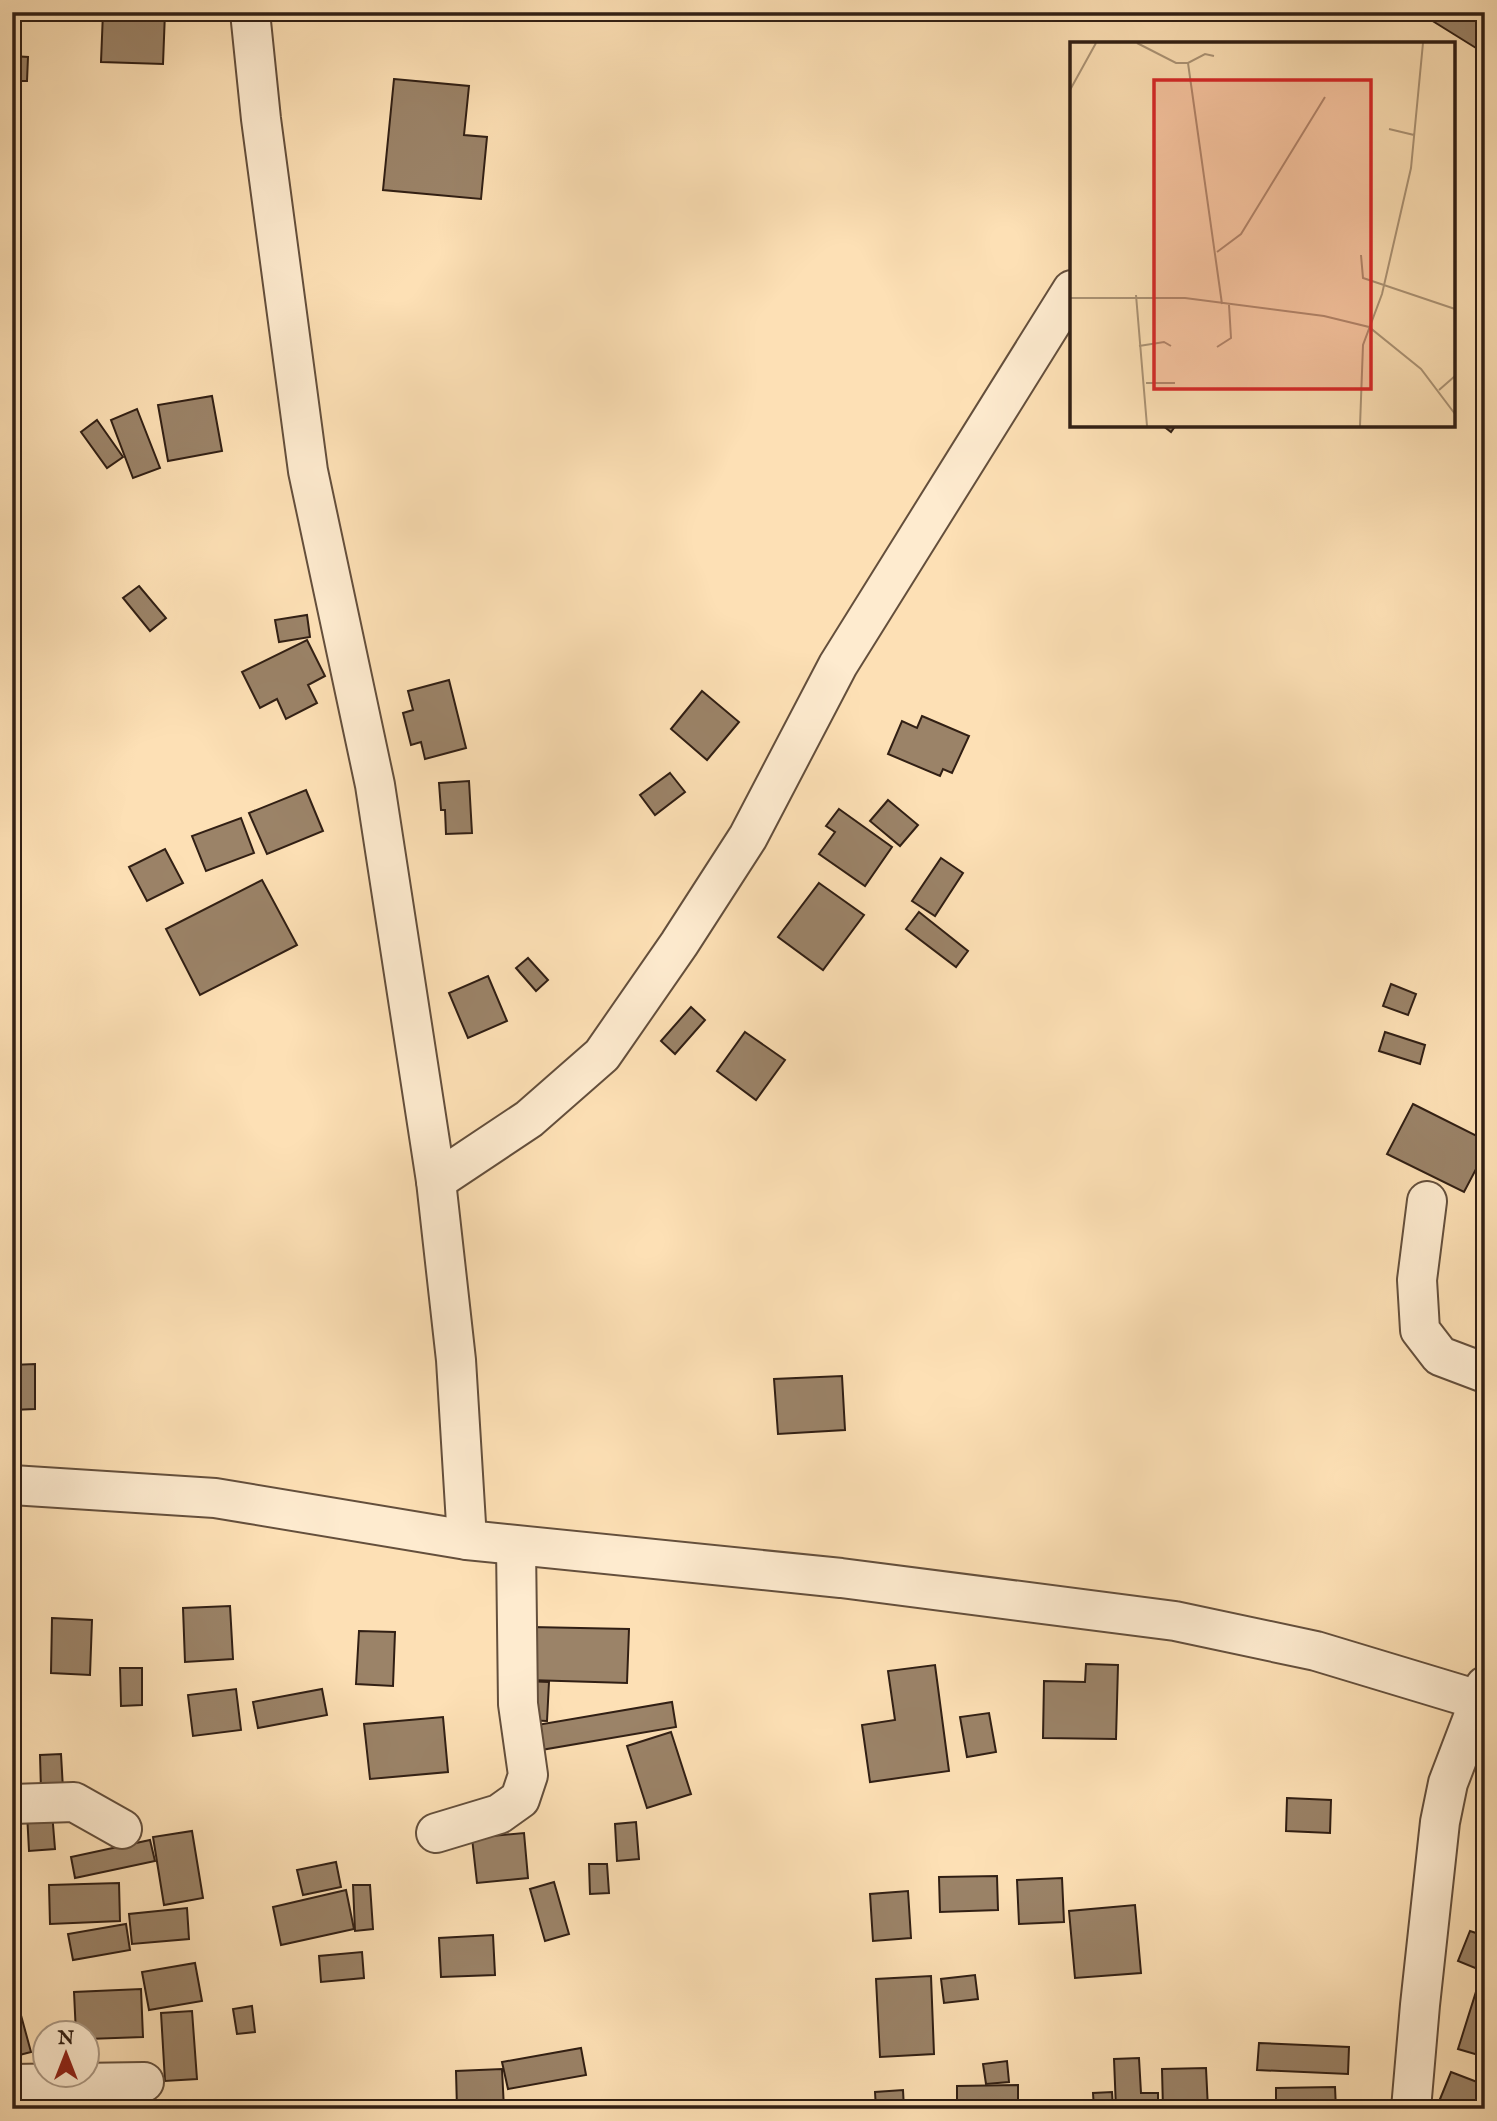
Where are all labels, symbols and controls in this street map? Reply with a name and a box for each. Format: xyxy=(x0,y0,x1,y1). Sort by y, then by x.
inset map xyxy=(1070,42,1455,427)
north arrow xyxy=(32,2020,102,2090)
text: N xyxy=(57,2027,75,2051)

